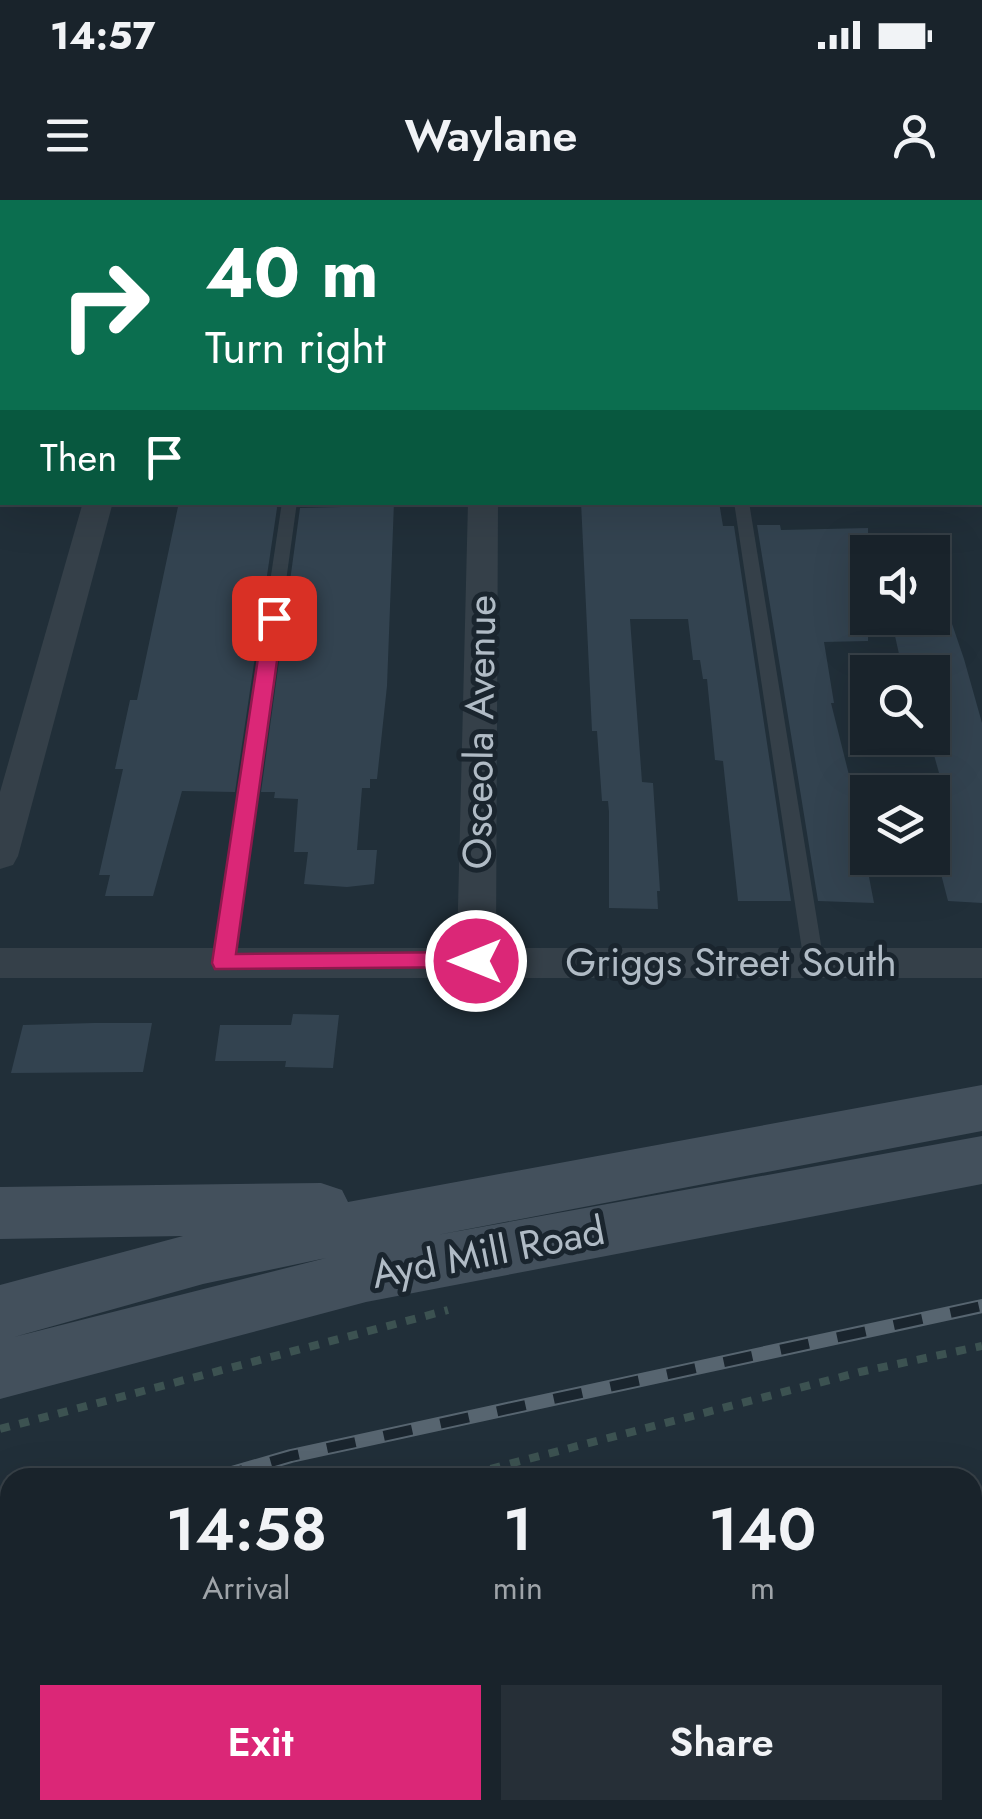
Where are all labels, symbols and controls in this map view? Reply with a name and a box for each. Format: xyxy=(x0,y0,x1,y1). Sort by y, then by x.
text: 14:57 xyxy=(50,8,156,63)
text: Waylane xyxy=(404,103,578,168)
icon: menu xyxy=(40,108,95,163)
icon: person xyxy=(887,108,942,163)
text: 40 m xyxy=(205,222,379,323)
icon: right xyxy=(40,240,170,370)
text: Turn right xyxy=(205,315,386,380)
text: Then xyxy=(40,430,117,485)
icon: arrive xyxy=(137,430,192,485)
map controls xyxy=(850,535,950,875)
button: sound xyxy=(850,535,950,635)
pin xyxy=(232,576,317,661)
icon: arrive xyxy=(247,591,302,646)
street label: Osceola Avenue xyxy=(448,594,510,870)
button: search xyxy=(850,655,950,755)
button: layers xyxy=(850,775,950,875)
position arrow xyxy=(424,909,528,1013)
street label: Griggs Street South xyxy=(565,933,897,991)
street label: Ayd Mill Road xyxy=(366,1201,610,1303)
text: 14:58 xyxy=(166,1486,327,1573)
text: 1 xyxy=(503,1486,533,1573)
text: 140 xyxy=(709,1486,816,1573)
text: Arrival xyxy=(202,1565,290,1611)
text: min xyxy=(493,1565,543,1611)
text: m xyxy=(750,1565,775,1611)
button: Exit xyxy=(40,1685,481,1800)
button: Share xyxy=(501,1685,942,1800)

